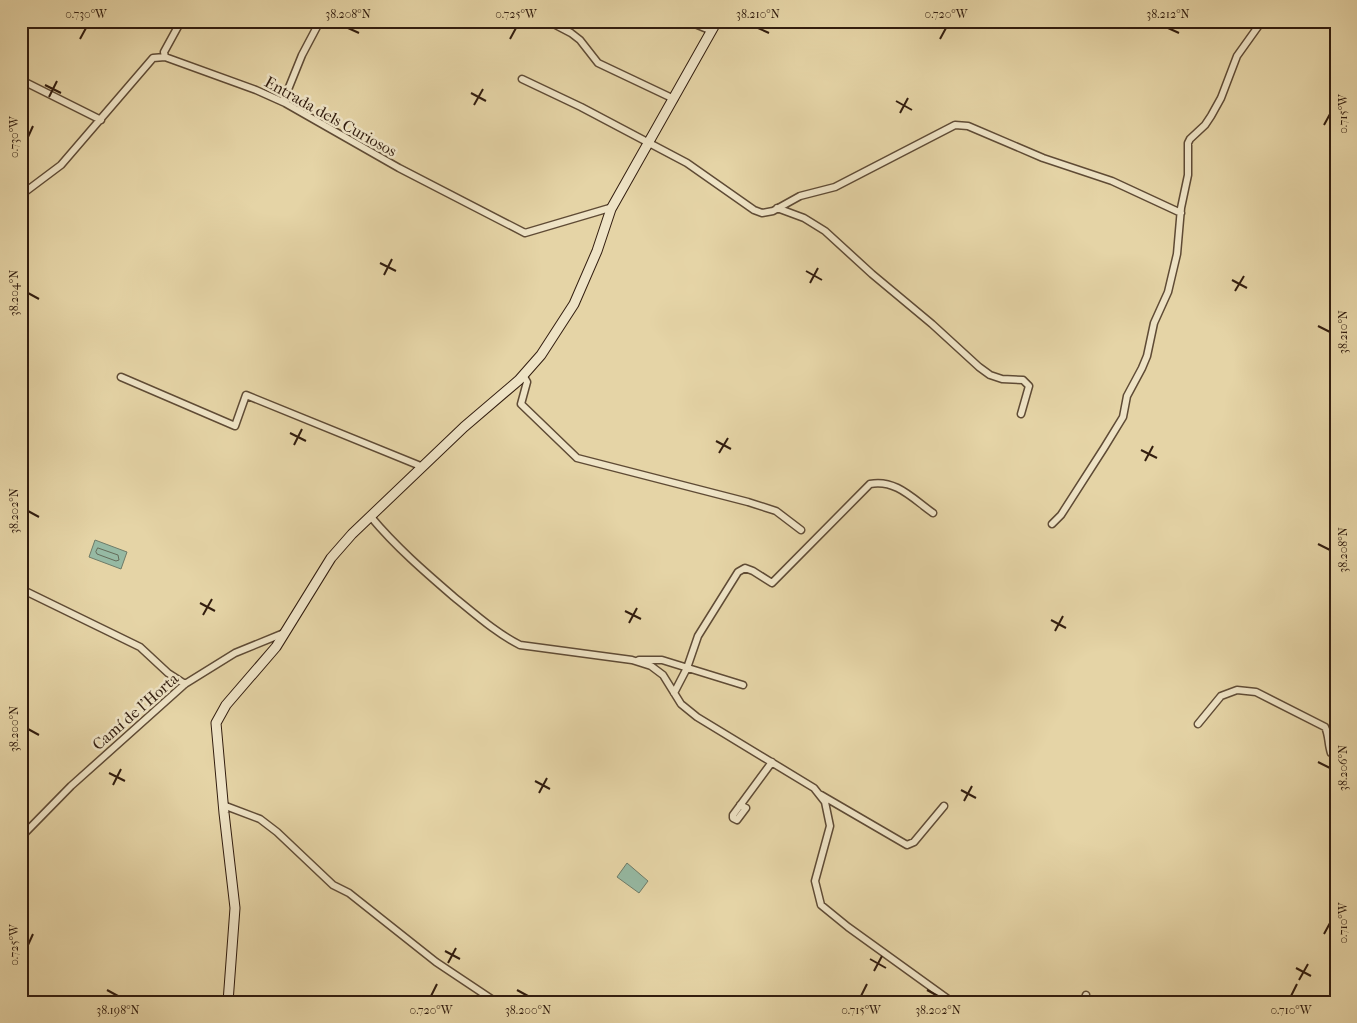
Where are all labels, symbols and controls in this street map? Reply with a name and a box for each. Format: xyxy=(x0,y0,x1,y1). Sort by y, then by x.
text: 0.730°W xyxy=(65,7,108,21)
text: 38.208°N xyxy=(325,7,371,21)
text: 0.725°W xyxy=(495,7,538,21)
text: 38.210°N xyxy=(736,7,780,21)
text: 0.720°W xyxy=(925,7,969,21)
text: 38.212°N xyxy=(1146,7,1190,21)
street label: Entrada dels Curiosos xyxy=(261,72,400,161)
text: 0.715°W xyxy=(1336,93,1350,134)
text: 0.730°W xyxy=(7,115,21,158)
text: 38.204°N xyxy=(7,270,21,316)
text: 38.210°N xyxy=(1336,310,1350,354)
text: 38.202°N xyxy=(7,488,21,534)
text: 38.208°N xyxy=(1336,527,1350,573)
street label: Camí de l'Horta xyxy=(88,668,183,754)
text: 38.200°N xyxy=(7,706,21,752)
text: 38.206°N xyxy=(1336,745,1350,791)
text: 0.710°W xyxy=(1336,901,1350,944)
text: 0.725°W xyxy=(7,923,21,966)
text: 38.198°N xyxy=(96,1003,140,1017)
text: 0.720°W xyxy=(410,1003,454,1017)
text: 38.200°N xyxy=(505,1003,551,1017)
text: 0.715°W xyxy=(841,1003,882,1017)
text: 38.202°N xyxy=(915,1003,961,1017)
text: 0.710°W xyxy=(1270,1003,1313,1017)

